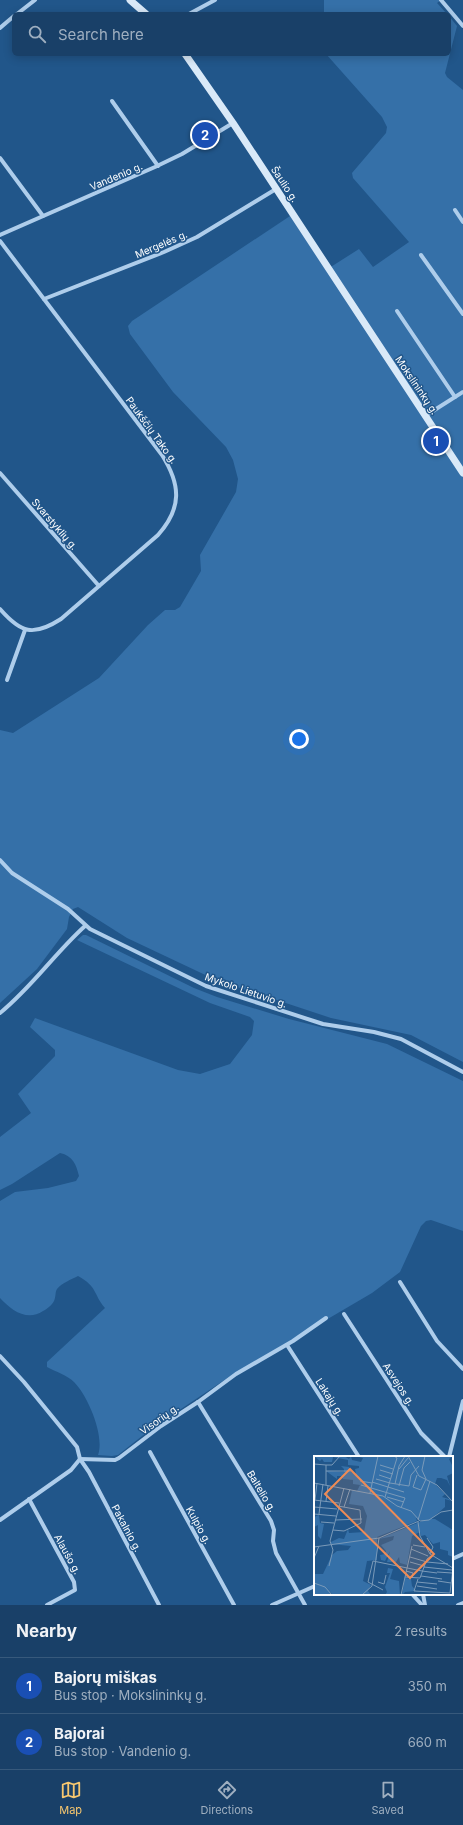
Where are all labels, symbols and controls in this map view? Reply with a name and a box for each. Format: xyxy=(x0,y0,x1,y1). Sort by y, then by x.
search box xyxy=(12,12,451,56)
icon: search xyxy=(26,23,48,45)
text: Search here xyxy=(58,25,144,44)
pin: 2 xyxy=(192,120,218,150)
street label: Vandenio g. xyxy=(88,159,144,192)
street label: Šaulio g. xyxy=(269,164,301,204)
street label: Mergelės g. xyxy=(133,228,189,260)
street label: Mokslininkų g. xyxy=(393,353,441,417)
street label: Paukščių Tako g. xyxy=(124,394,180,466)
pin: 1 xyxy=(423,426,449,456)
street label: Svarstyklių g. xyxy=(30,496,81,552)
your location xyxy=(289,729,309,749)
street label: Mykolo Lietuvio g. xyxy=(203,970,289,1010)
street label: Asvejos g. xyxy=(381,1360,417,1408)
street label: Lakajų g. xyxy=(313,1376,347,1418)
street label: Visorių g. xyxy=(137,1401,181,1437)
inset map xyxy=(314,1456,453,1595)
street label: Baltelio g. xyxy=(245,1468,279,1514)
street label: Pakalnio g. xyxy=(110,1502,144,1554)
street label: Kulpio g. xyxy=(184,1504,214,1546)
street label: Alaušo g. xyxy=(52,1532,84,1576)
text: Nearby xyxy=(16,1621,77,1641)
text: 2 results xyxy=(394,1623,447,1639)
text: Bajorų miškas xyxy=(54,1668,157,1687)
text: 1 xyxy=(26,1678,32,1694)
text: 350 m xyxy=(408,1678,447,1694)
text: Bus stop · Mokslininkų g. xyxy=(54,1687,207,1703)
text: Bajorai xyxy=(54,1724,105,1743)
text: 2 xyxy=(25,1734,33,1750)
text: 660 m xyxy=(408,1734,447,1750)
text: Bus stop · Vandenio g. xyxy=(54,1743,191,1759)
tab: Map xyxy=(59,1779,82,1817)
tab: Directions xyxy=(201,1779,253,1817)
tab: Saved xyxy=(372,1779,404,1817)

